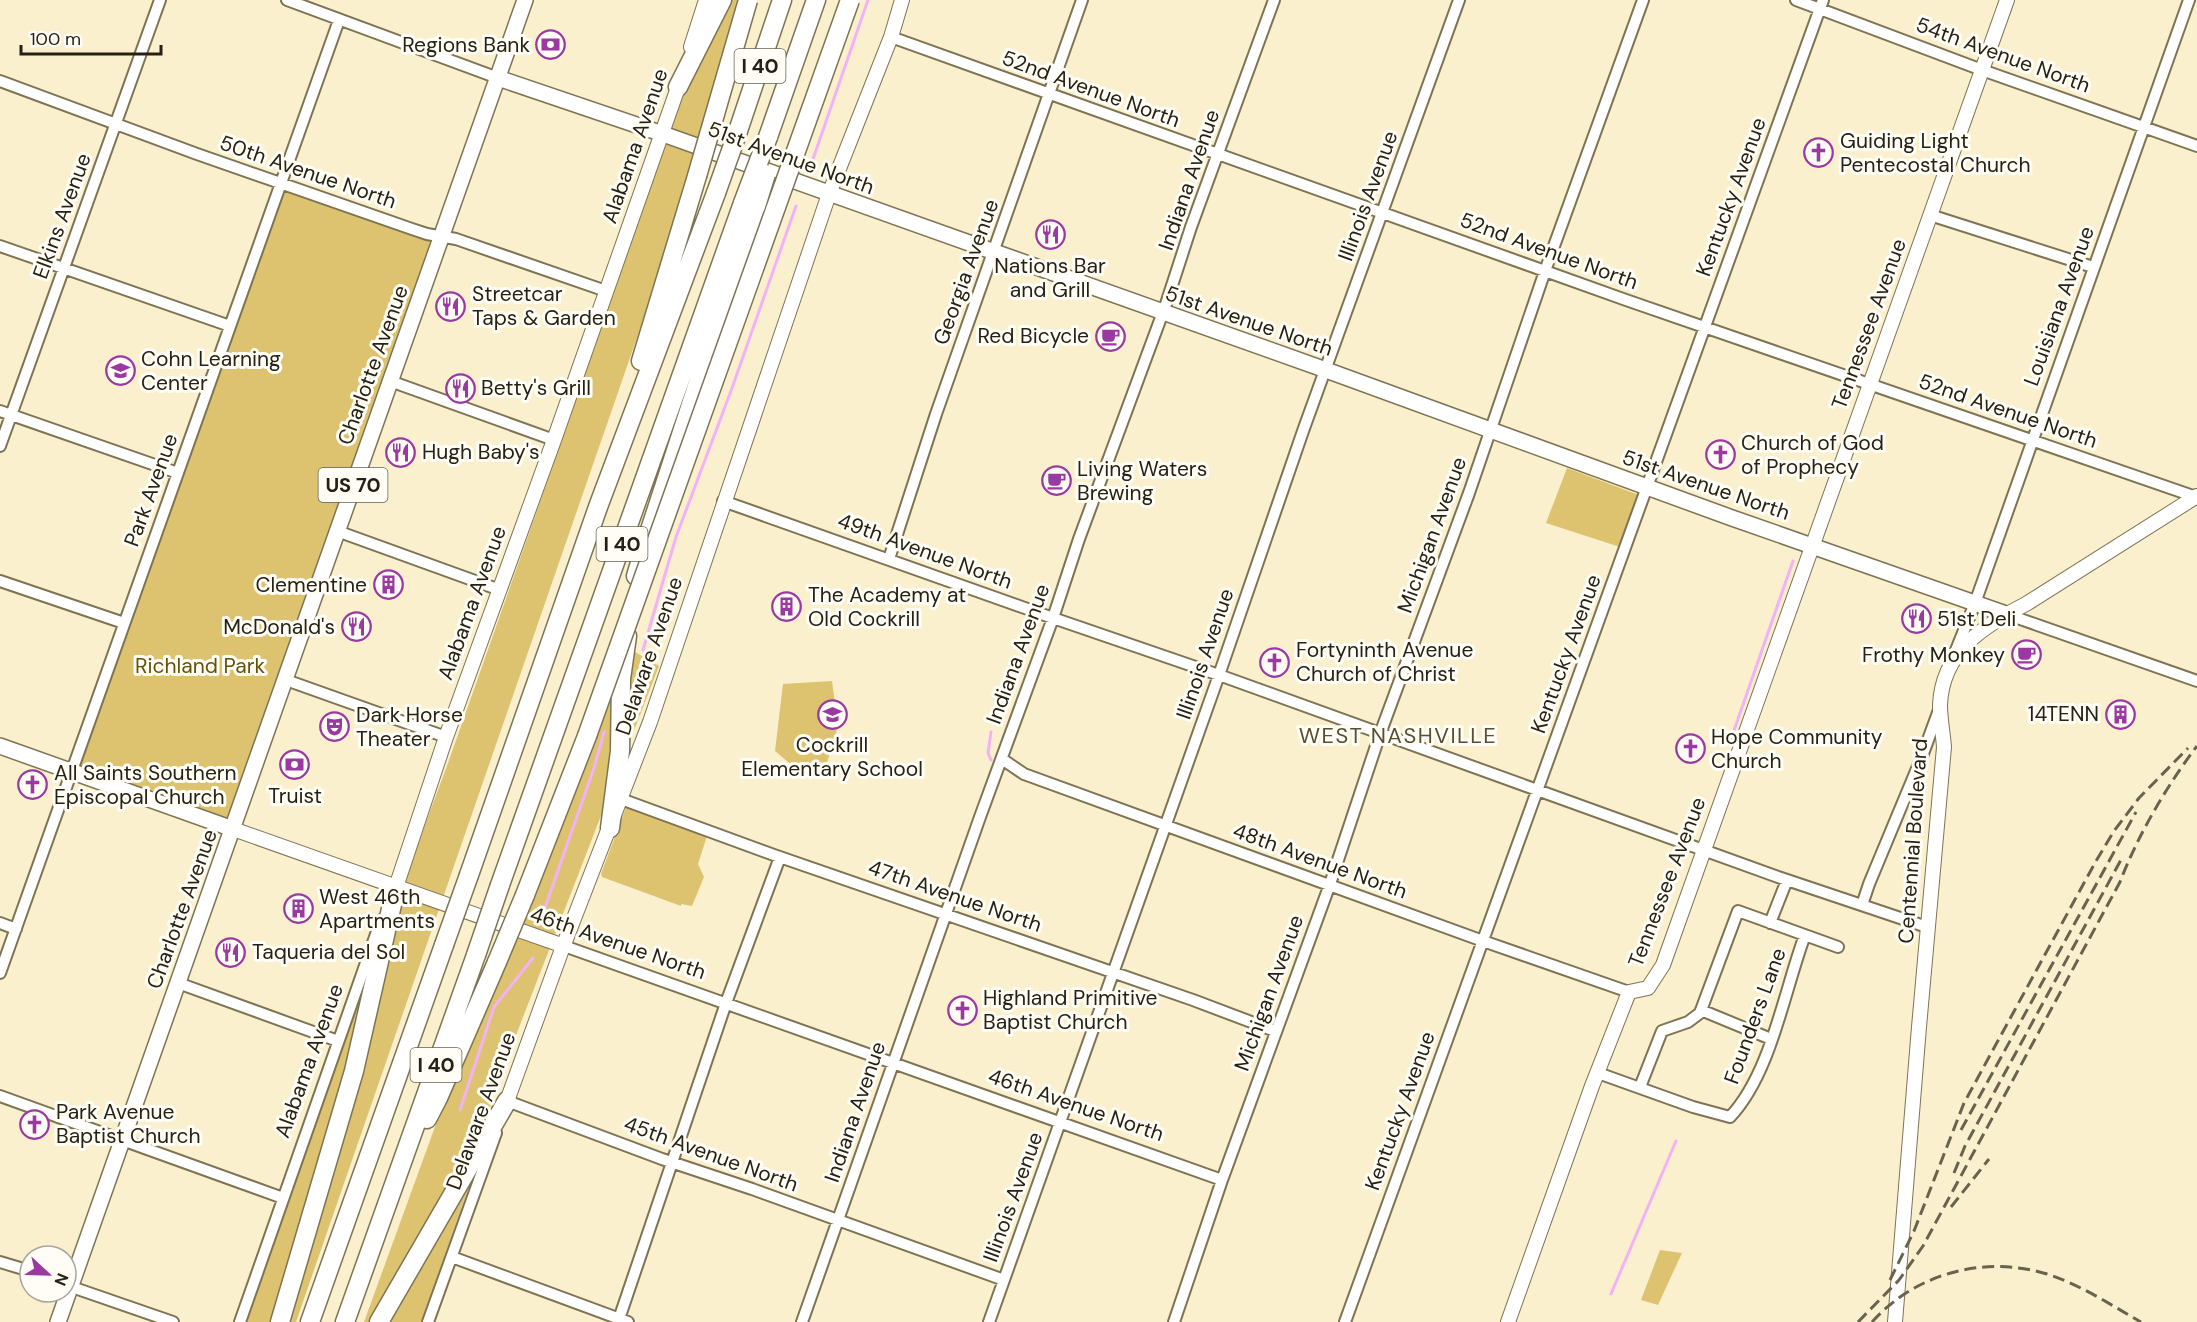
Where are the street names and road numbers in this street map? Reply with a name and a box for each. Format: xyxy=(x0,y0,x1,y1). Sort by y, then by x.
street label: 54th Avenue North xyxy=(1912,10,2094,100)
street label: 52nd Avenue North xyxy=(998,44,1184,134)
road number: I 40 xyxy=(734,49,786,83)
street label: Alabama Avenue xyxy=(595,65,675,227)
street label: Indiana Avenue xyxy=(1152,106,1226,254)
street label: Kentucky Avenue xyxy=(1689,114,1773,280)
street label: 51st Avenue North xyxy=(704,115,878,201)
street label: Illinois Avenue xyxy=(1332,127,1404,265)
street label: 50th Avenue North xyxy=(216,129,400,215)
street label: Elkins Avenue xyxy=(26,149,98,283)
street label: Georgia Avenue xyxy=(927,195,1005,349)
street label: 52nd Avenue North xyxy=(1456,206,1642,296)
street label: Louisiana Avenue xyxy=(2017,222,2101,390)
street label: Tennessee Avenue xyxy=(1825,235,1913,413)
street label: 51st Avenue North xyxy=(1162,279,1336,363)
street label: Charlotte Avenue xyxy=(331,281,415,449)
street label: 52nd Avenue North xyxy=(1915,367,2101,455)
street label: Park Avenue xyxy=(118,430,184,550)
street label: 51st Avenue North xyxy=(1619,443,1793,527)
street label: Michigan Avenue xyxy=(1391,453,1473,617)
road number: US 70 xyxy=(318,468,388,502)
street label: 49th Avenue North xyxy=(834,506,1016,596)
street label: Alabama Avenue xyxy=(431,522,513,684)
road number: I 40 xyxy=(596,527,648,561)
street label: Kentucky Avenue xyxy=(1524,571,1608,737)
street label: Delaware Avenue xyxy=(609,573,689,739)
street label: Indiana Avenue xyxy=(980,580,1056,728)
street label: Illinois Avenue xyxy=(1170,585,1240,723)
street label: Centennial Boulevard xyxy=(1892,737,1934,945)
street label: Tennessee Avenue xyxy=(1622,793,1712,971)
street label: 48th Avenue North xyxy=(1229,816,1411,906)
street label: Charlotte Avenue xyxy=(140,825,224,993)
street label: 47th Avenue North xyxy=(864,853,1046,939)
street label: 46th Avenue North xyxy=(527,900,709,986)
street label: Michigan Avenue xyxy=(1228,911,1310,1075)
street label: Founders Lane xyxy=(1717,944,1793,1088)
street label: Alabama Avenue xyxy=(268,980,350,1142)
street label: Delaware Avenue xyxy=(440,1028,522,1194)
street label: Kentucky Avenue xyxy=(1358,1028,1442,1194)
street label: Indiana Avenue xyxy=(818,1038,892,1186)
road number: I 40 xyxy=(410,1048,462,1082)
street label: 46th Avenue North xyxy=(985,1062,1167,1148)
street label: 45th Avenue North xyxy=(620,1109,802,1199)
street label: Illinois Avenue xyxy=(977,1128,1049,1266)

